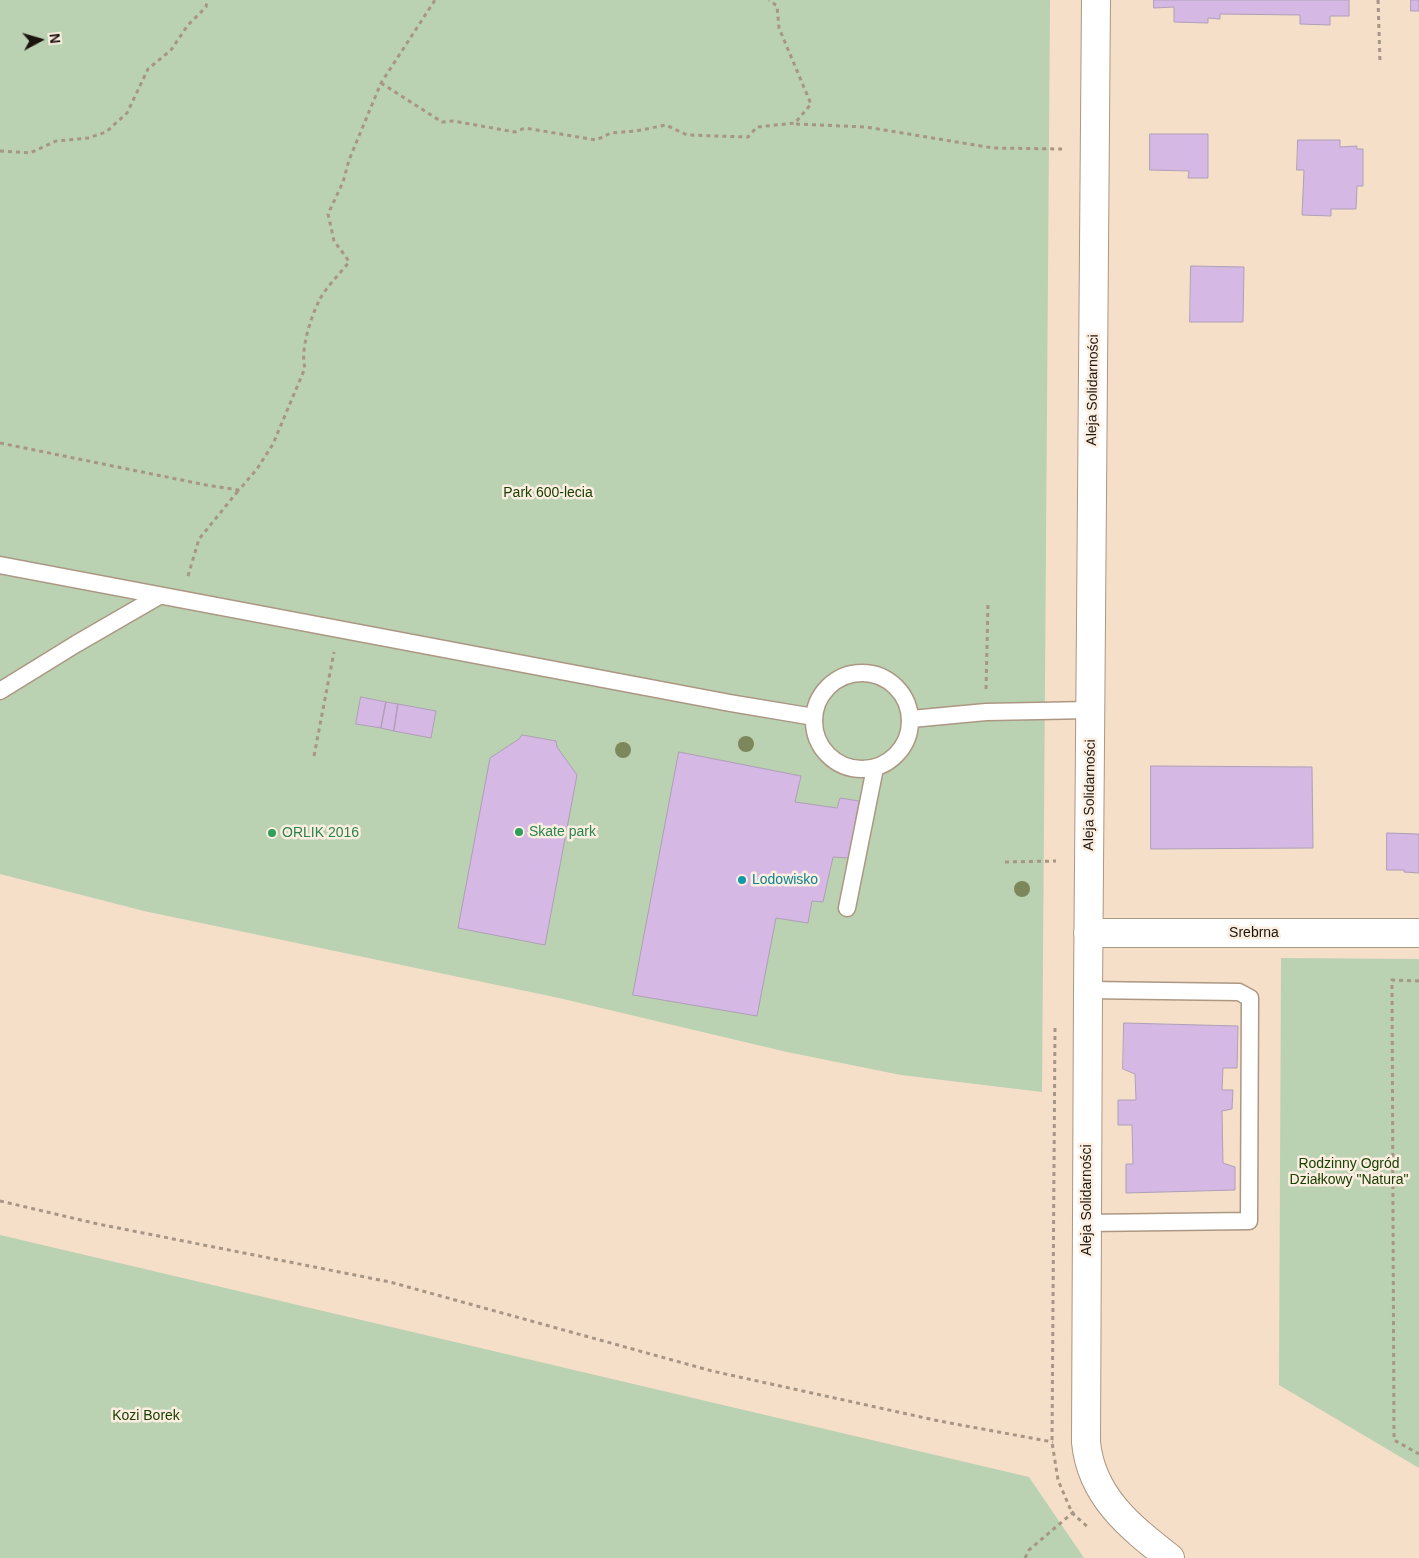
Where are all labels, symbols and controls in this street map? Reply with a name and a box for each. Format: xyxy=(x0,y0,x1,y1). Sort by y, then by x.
north arrow xyxy=(15,15,65,65)
text: N xyxy=(46,33,63,44)
street label: Aleja Solidarności xyxy=(1084,334,1102,446)
park label: Park 600-lecia xyxy=(503,485,593,501)
street label: Aleja Solidarności xyxy=(1081,739,1099,851)
place label: Skate park xyxy=(529,824,596,840)
place label: ORLIK 2016 xyxy=(282,825,359,841)
marker: Skate park xyxy=(513,826,525,838)
marker: ORLIK 2016 xyxy=(266,827,278,839)
place label: Lodowisko xyxy=(752,872,818,888)
marker: Lodowisko xyxy=(736,874,748,886)
street label: Srebrna xyxy=(1229,925,1279,941)
street label: Aleja Solidarności xyxy=(1079,1144,1095,1256)
park label: Rodzinny Ogród Działkowy "Natura" xyxy=(1290,1156,1408,1188)
park label: Kozi Borek xyxy=(112,1408,180,1424)

